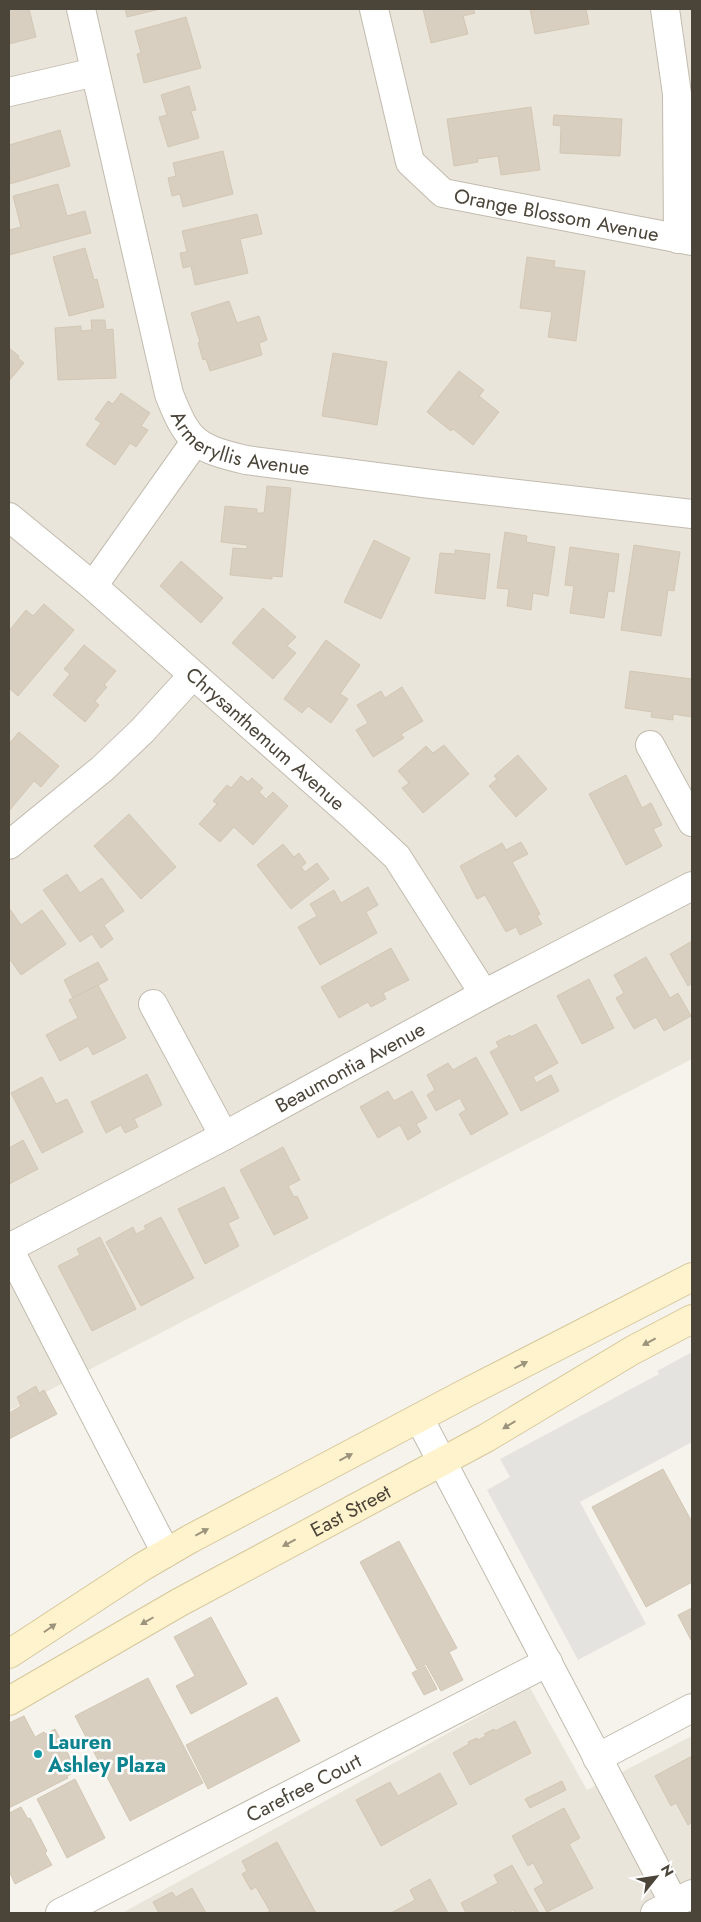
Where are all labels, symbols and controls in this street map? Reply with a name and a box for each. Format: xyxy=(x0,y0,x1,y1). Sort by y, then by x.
street label: Orange Blossom Avenue xyxy=(451,181,661,249)
street label: Armeryllis Avenue xyxy=(163,406,311,483)
street label: Chrysanthemum Avenue xyxy=(179,660,351,818)
street label: Beaumontia Avenue xyxy=(270,1015,430,1120)
one-way arrow xyxy=(642,1338,656,1346)
one-way arrow xyxy=(513,1361,528,1369)
one-way arrow xyxy=(503,1420,516,1429)
one-way arrow xyxy=(339,1452,352,1461)
street label: East Street xyxy=(305,1478,396,1544)
one-way arrow xyxy=(195,1528,209,1537)
one-way arrow xyxy=(282,1539,296,1547)
one-way arrow xyxy=(140,1617,153,1626)
one-way arrow xyxy=(43,1623,57,1633)
place label: Lauren Ashley Plaza xyxy=(47,1728,166,1780)
street label: Carefree Court xyxy=(241,1746,367,1830)
marker: Lauren Ashley Plaza xyxy=(32,1748,44,1760)
north arrow xyxy=(631,1852,681,1902)
text: N xyxy=(656,1861,679,1880)

